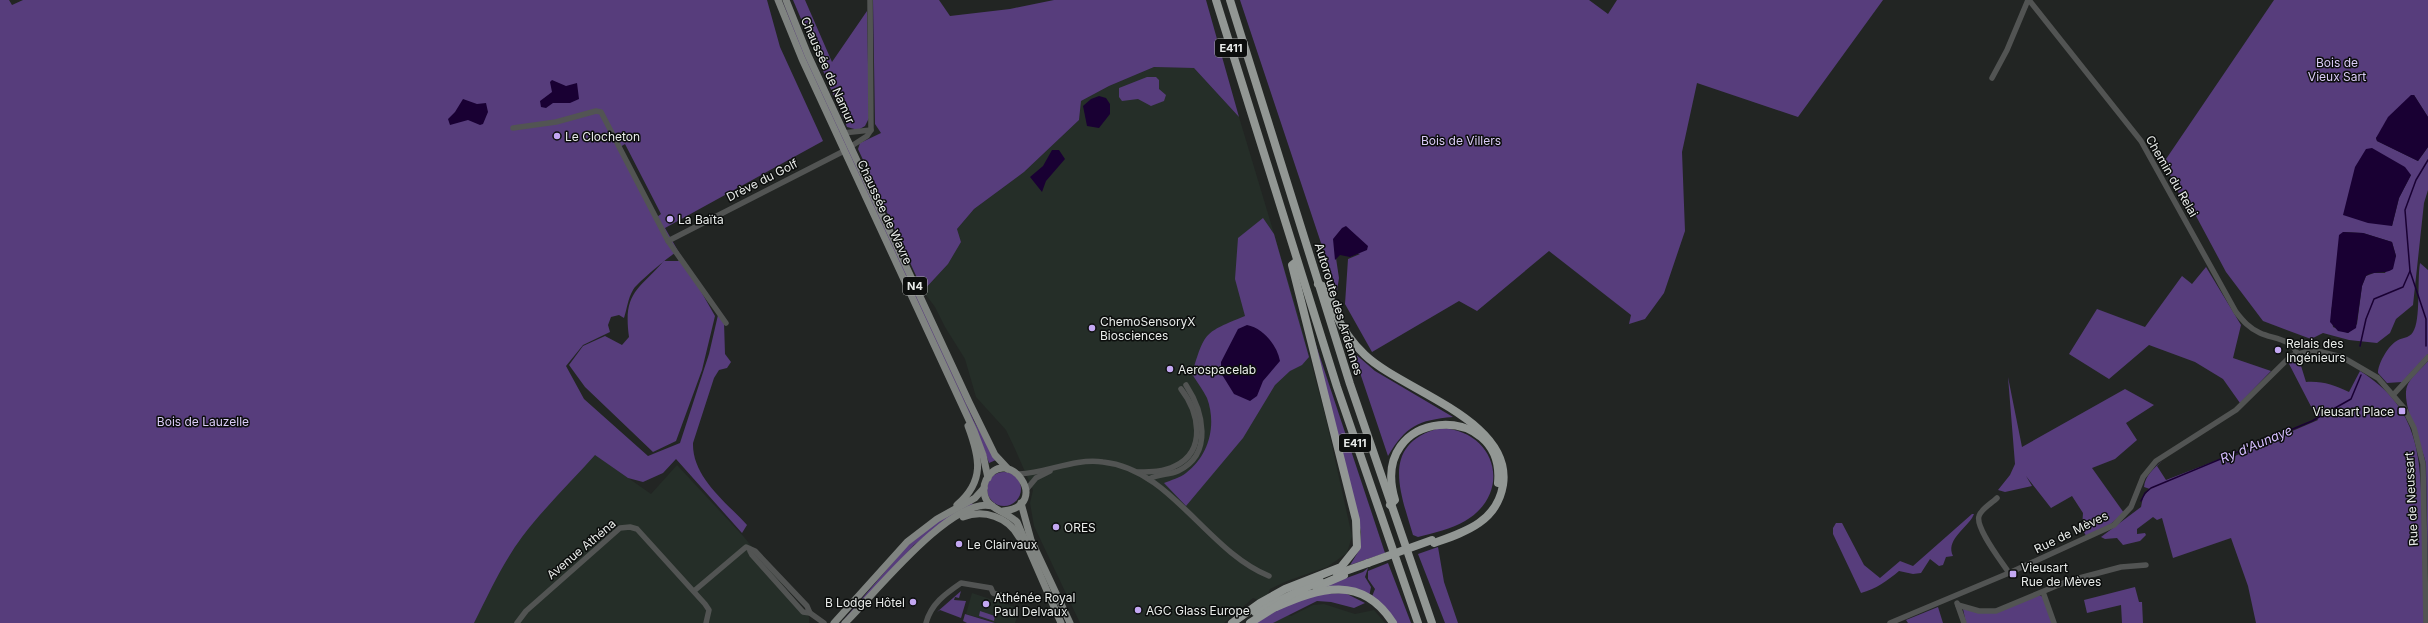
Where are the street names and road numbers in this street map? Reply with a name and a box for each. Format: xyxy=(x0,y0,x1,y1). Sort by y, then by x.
street label: Chaussée de Namur xyxy=(798,14,859,126)
road number: E411 xyxy=(1215,39,1247,57)
street label: Chemin du Relai xyxy=(2143,133,2201,220)
street label: Drève du Golf xyxy=(724,155,801,204)
street label: Chaussée de Wavre xyxy=(854,157,916,267)
street label: Autoroute des Ardennes xyxy=(1312,241,1366,377)
road number: N4 xyxy=(903,277,927,295)
road number: E411 xyxy=(1339,434,1371,452)
street label: Rue de Neussart xyxy=(2401,452,2421,546)
street label: Rue de Mèves xyxy=(2032,508,2110,556)
street label: Avenue Athéna xyxy=(543,516,619,582)

